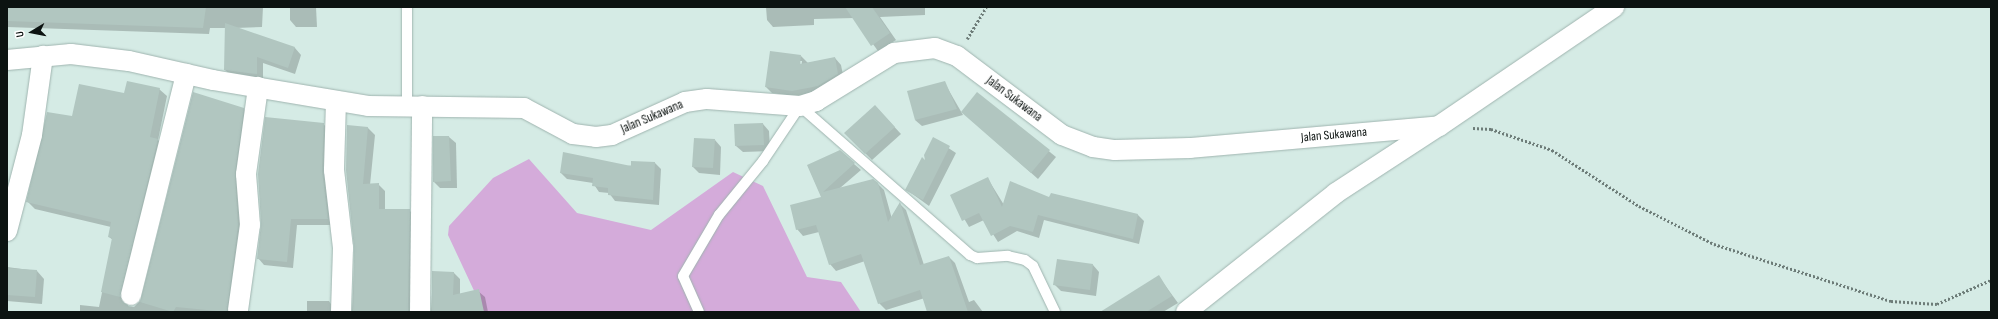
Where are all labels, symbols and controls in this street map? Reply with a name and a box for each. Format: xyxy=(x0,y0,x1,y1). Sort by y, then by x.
north arrow xyxy=(12,12,52,52)
text: U xyxy=(13,30,27,38)
street label: Jalan Sukawana xyxy=(983,73,1045,125)
street label: Jalan Sukawana xyxy=(618,97,686,137)
street label: Jalan Sukawana xyxy=(1300,124,1368,146)

